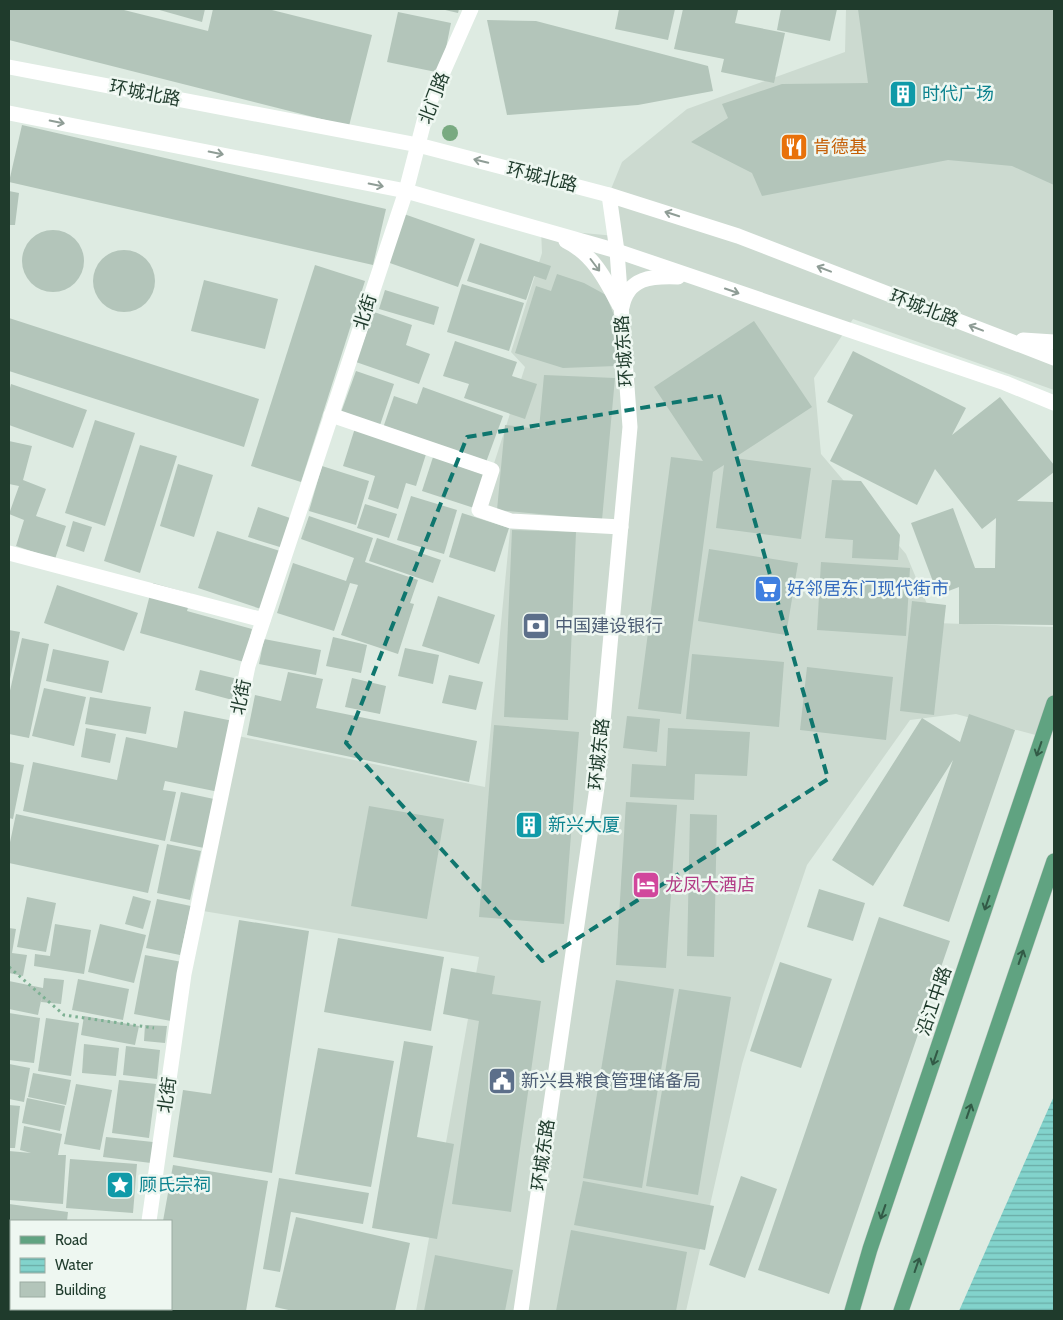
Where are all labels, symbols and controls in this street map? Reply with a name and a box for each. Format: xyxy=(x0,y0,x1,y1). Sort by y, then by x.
street label: 北门路 xyxy=(414,69,454,127)
street label: 环城北路 xyxy=(108,75,182,111)
building icon: 时代广场 xyxy=(888,79,918,109)
place label: 时代广场 xyxy=(922,83,994,105)
one-way arrow xyxy=(48,118,64,128)
restaurant icon: 肯德基 xyxy=(779,132,809,162)
place label: 肯德基 xyxy=(813,136,867,158)
one-way arrow xyxy=(208,149,224,159)
one-way arrow xyxy=(474,156,490,166)
street label: 环城北路 xyxy=(504,158,580,196)
one-way arrow xyxy=(367,180,383,190)
one-way arrow xyxy=(664,209,680,219)
one-way arrow xyxy=(590,259,601,272)
one-way arrow xyxy=(817,264,833,273)
street label: 环城北路 xyxy=(886,285,962,331)
one-way arrow xyxy=(724,287,740,296)
street label: 北街 xyxy=(349,291,381,333)
street label: 环城东路 xyxy=(611,314,637,388)
one-way arrow xyxy=(969,323,984,332)
supermarket icon: 好邻居东门现代街市 xyxy=(753,574,783,604)
place label: 好邻居东门现代街市 xyxy=(787,578,949,600)
bank icon: 中国建设银行 xyxy=(521,611,551,641)
place label: 中国建设银行 xyxy=(555,615,663,637)
street label: 北街 xyxy=(226,677,256,717)
street label: 环城东路 xyxy=(584,717,614,791)
one-way arrow xyxy=(1033,741,1043,757)
building icon: 新兴大厦 xyxy=(514,810,544,840)
place label: 新兴大厦 xyxy=(548,814,620,836)
hotel icon: 龙凤大酒店 xyxy=(631,870,661,900)
place label: 龙凤大酒店 xyxy=(665,874,755,896)
one-way arrow xyxy=(982,895,991,911)
one-way arrow xyxy=(1017,950,1027,966)
street label: 沿江中路 xyxy=(912,963,956,1039)
one-way arrow xyxy=(930,1049,939,1065)
public building icon: 新兴县粮食管理储备局 xyxy=(487,1066,517,1096)
place label: 新兴县粮食管理储备局 xyxy=(521,1070,701,1092)
street label: 北街 xyxy=(154,1076,180,1114)
one-way arrow xyxy=(965,1104,974,1120)
street label: 环城东路 xyxy=(527,1118,559,1192)
place icon: 顾氏宗祠 xyxy=(105,1170,135,1200)
place label: 顾氏宗祠 xyxy=(139,1174,211,1196)
one-way arrow xyxy=(878,1203,887,1219)
legend xyxy=(10,1220,172,1310)
text: Road xyxy=(55,1231,88,1249)
text: Water xyxy=(55,1256,93,1274)
one-way arrow xyxy=(913,1258,922,1273)
text: Building xyxy=(55,1281,106,1299)

